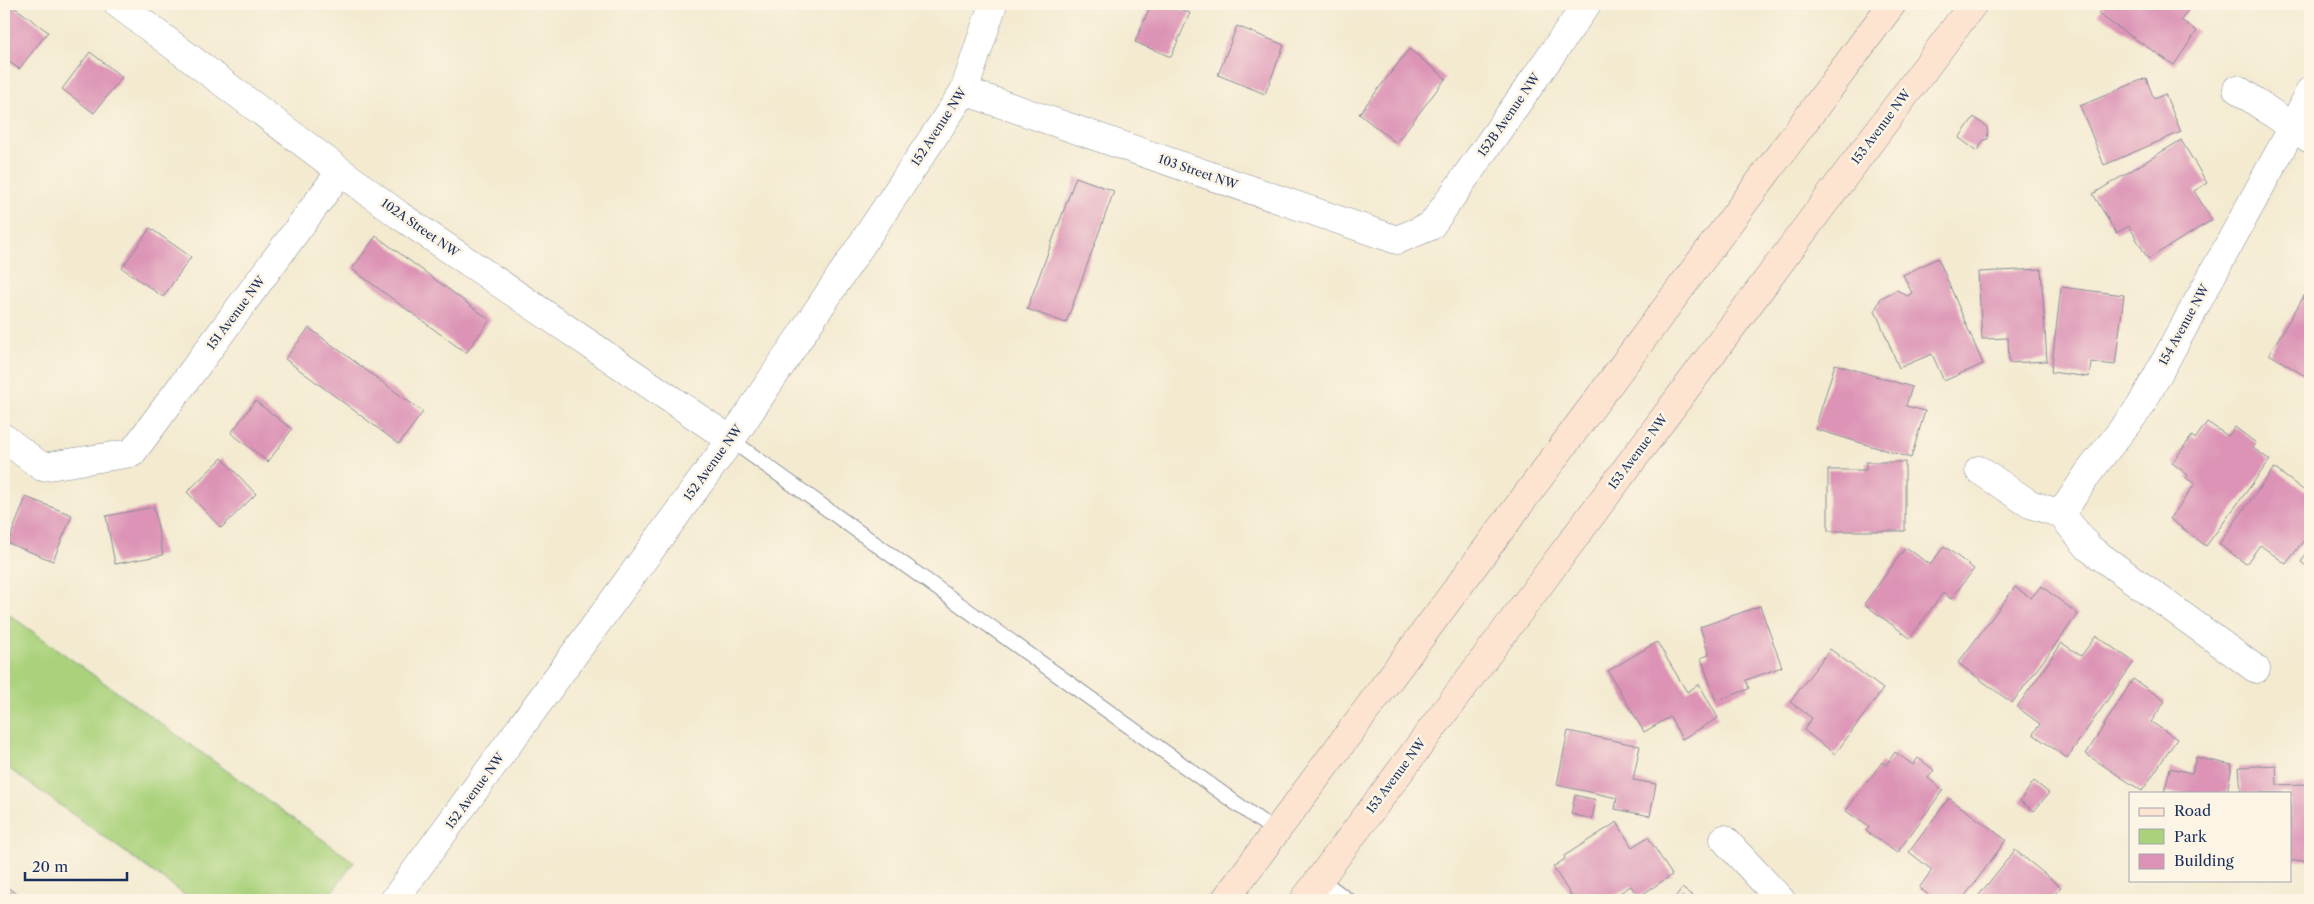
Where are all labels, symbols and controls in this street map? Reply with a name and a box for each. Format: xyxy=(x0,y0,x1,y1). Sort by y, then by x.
street label: 152B Avenue NW xyxy=(1474,69,1543,159)
street label: 152 Avenue NW xyxy=(908,84,970,169)
street label: 153 Avenue NW xyxy=(1848,86,1914,167)
street label: 103 Street NW xyxy=(1157,151,1241,192)
street label: 102A Street NW xyxy=(379,195,463,260)
street label: 151 Avenue NW xyxy=(203,272,269,352)
street label: 154 Avenue NW xyxy=(2155,281,2212,368)
street label: 153 Avenue NW xyxy=(1605,411,1671,492)
street label: 152 Avenue NW xyxy=(680,421,746,504)
street label: 153 Avenue NW xyxy=(1363,735,1429,816)
street label: 152 Avenue NW xyxy=(442,749,508,832)
legend xyxy=(2129,792,2292,882)
text: Road xyxy=(2174,801,2211,820)
text: Park xyxy=(2174,827,2208,846)
scale bar xyxy=(25,849,128,881)
text: Building xyxy=(2174,851,2234,870)
text: 20 m xyxy=(32,857,68,876)

